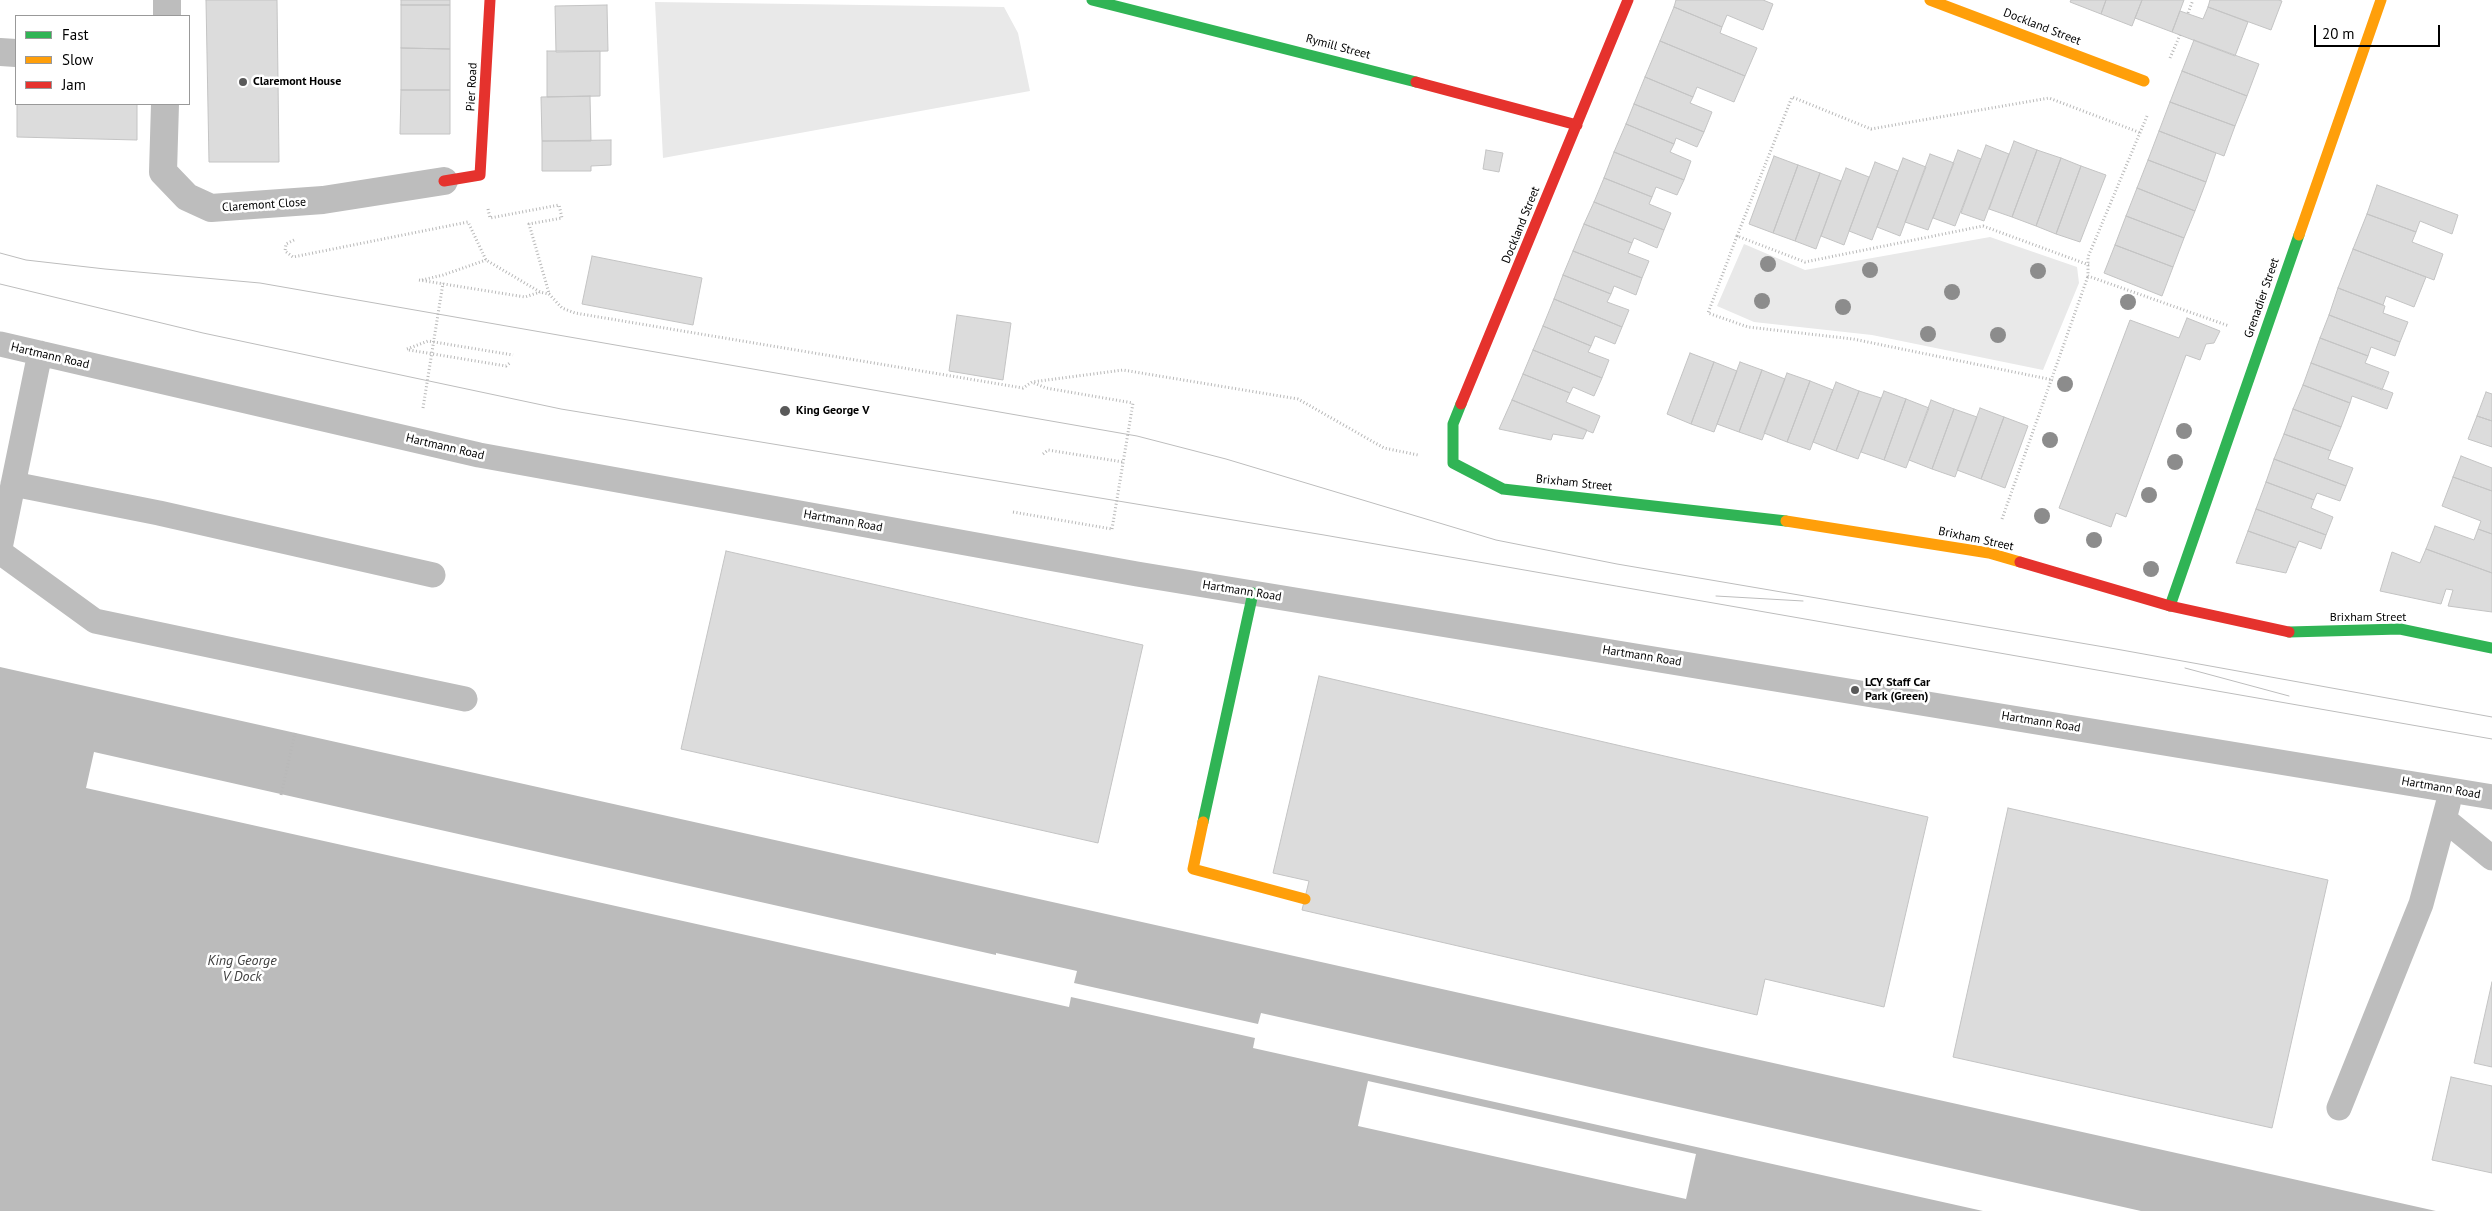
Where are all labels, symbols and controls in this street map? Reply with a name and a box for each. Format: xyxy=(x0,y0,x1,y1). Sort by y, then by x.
street label: Dockland Street xyxy=(2001,6,2083,48)
legend xyxy=(15,15,190,105)
scale bar xyxy=(2317,15,2443,47)
text: 20 m xyxy=(2322,24,2355,43)
text: Fast xyxy=(62,25,89,44)
street label: Rymill Street xyxy=(1304,31,1372,63)
text: Slow xyxy=(62,50,93,69)
street label: Pier Road xyxy=(464,62,480,112)
text: Jam xyxy=(62,75,86,94)
place label: Claremont House xyxy=(253,75,341,89)
marker: Claremont House xyxy=(237,76,249,88)
street label: Dockland Street xyxy=(1499,184,1543,266)
street label: Claremont Close xyxy=(221,195,307,215)
street label: Grenadier Street xyxy=(2242,256,2282,340)
street label: Hartmann Road xyxy=(9,340,91,372)
marker: King George V xyxy=(778,404,792,418)
place label: King George V xyxy=(796,404,869,418)
street label: Hartmann Road xyxy=(404,431,486,463)
street label: Brixham Street xyxy=(1535,472,1613,494)
street label: Hartmann Road xyxy=(802,507,884,535)
street label: Brixham Street xyxy=(1937,524,2015,554)
street label: Hartmann Road xyxy=(1201,578,1283,604)
street label: Brixham Street xyxy=(2330,611,2406,625)
street label: Hartmann Road xyxy=(1601,643,1683,669)
place label: LCY Staff Car Park (Green) xyxy=(1865,676,1930,704)
marker: LCY Staff Car Park (Green) xyxy=(1849,684,1861,696)
street label: Hartmann Road xyxy=(2000,709,2082,735)
street label: Hartmann Road xyxy=(2400,774,2482,802)
water label: King George V Dock xyxy=(207,953,277,986)

